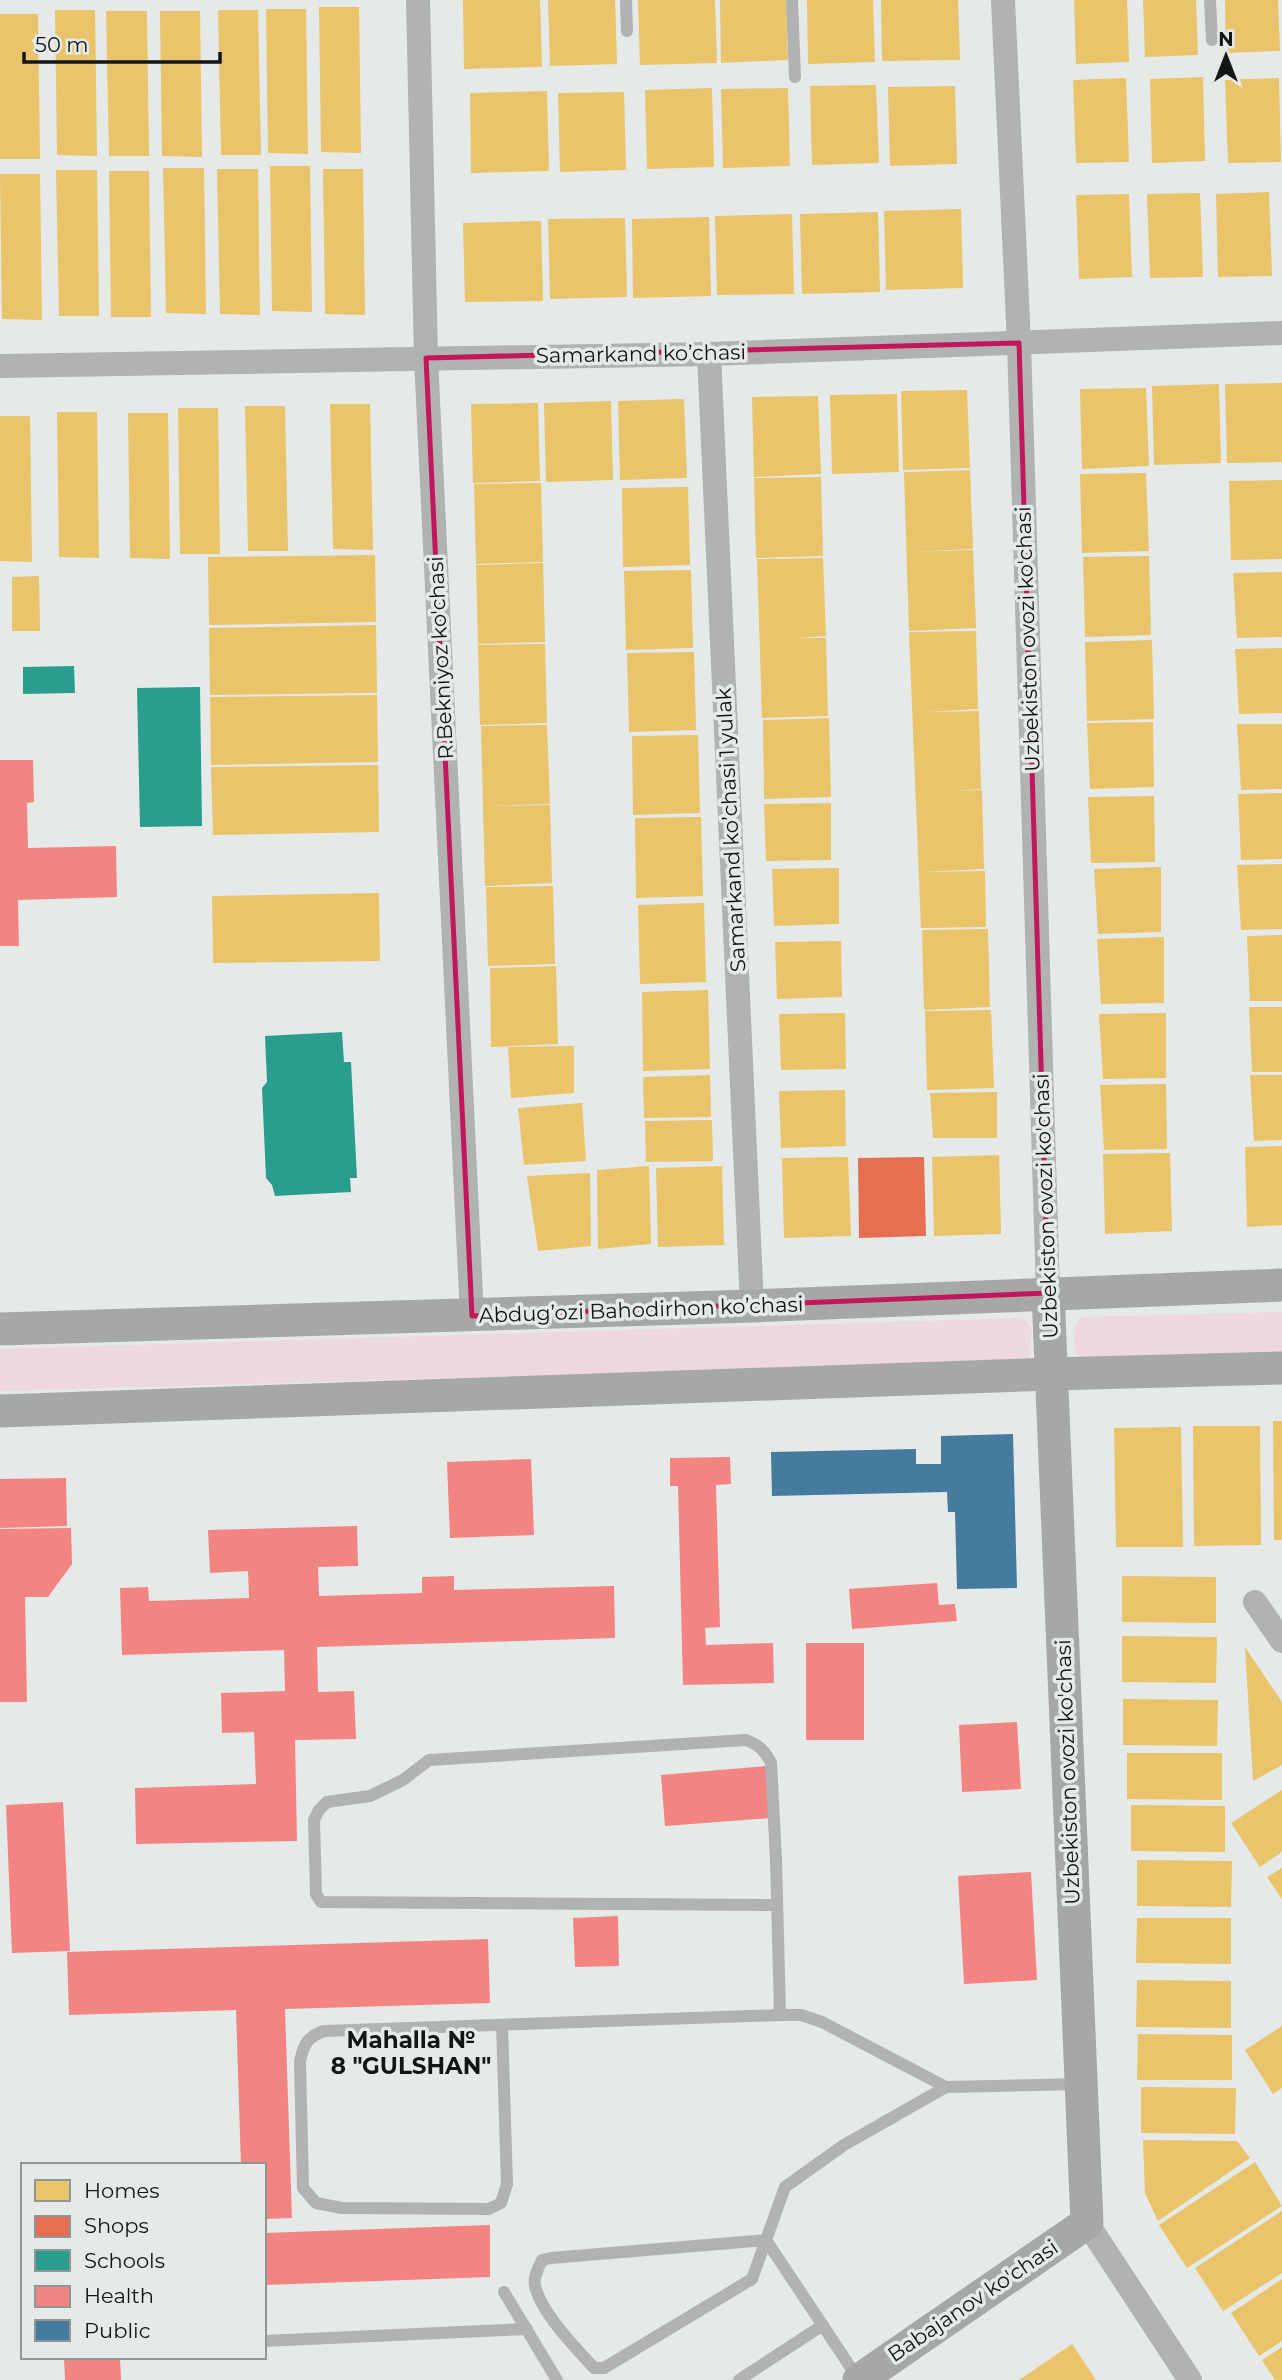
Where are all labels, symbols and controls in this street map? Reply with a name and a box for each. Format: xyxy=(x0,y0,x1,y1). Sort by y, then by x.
scale bar xyxy=(24,21,220,65)
north arrow xyxy=(1191,21,1261,91)
text: N xyxy=(1218,28,1234,51)
text: 50 m xyxy=(35,32,89,57)
street label: Samarkand ko’chasi xyxy=(536,339,746,368)
street label: Uzbekiston ovozi ko'chasi xyxy=(1010,506,1045,772)
street label: R.Bekniyoz ko'chasi xyxy=(423,556,458,760)
street label: Samarkand ko’chasi 1 yulak xyxy=(711,687,750,973)
street label: Uzbekiston ovozi ko'chasi xyxy=(1028,1073,1063,1339)
street label: Abdug’ozi Bahodirhon ko’chasi xyxy=(478,1291,804,1328)
street label: Uzbekiston ovozi ko'chasi xyxy=(1050,1639,1085,1905)
district label: Mahalla № 8 "GULSHAN" xyxy=(331,2026,491,2080)
legend xyxy=(21,2163,266,2359)
text: Homes xyxy=(84,2178,159,2203)
text: Shops xyxy=(84,2213,149,2238)
street label: Babajanov ko'chasi xyxy=(883,2234,1063,2367)
text: Schools xyxy=(84,2248,165,2273)
text: Health xyxy=(84,2283,154,2308)
text: Public xyxy=(84,2318,151,2343)

